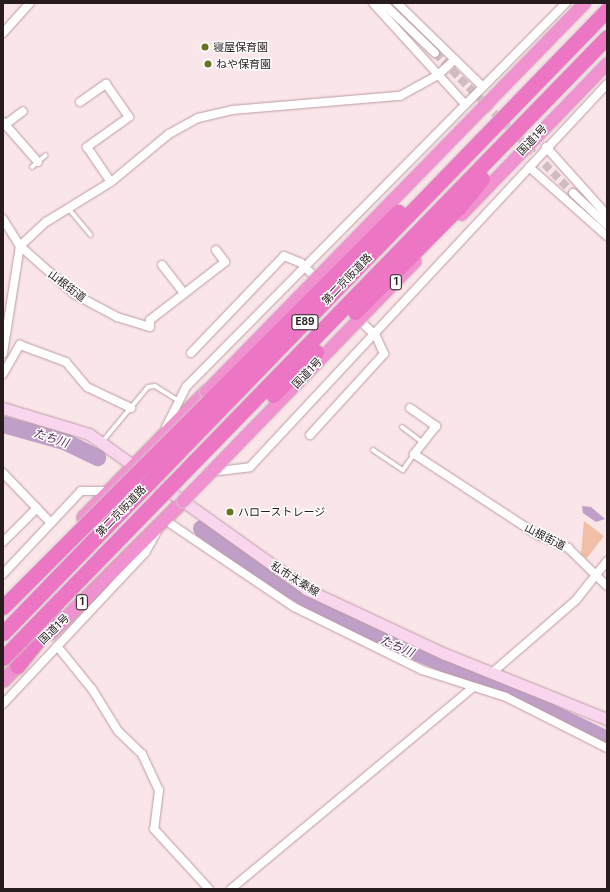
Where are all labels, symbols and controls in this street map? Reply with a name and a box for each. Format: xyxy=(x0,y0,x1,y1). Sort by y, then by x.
place label: 寝屋保育園 xyxy=(213,40,268,54)
marker: 寝屋保育園 xyxy=(200,42,210,52)
place label: ねや保育園 xyxy=(216,57,271,71)
marker: ねや保育園 xyxy=(203,59,213,69)
street label: 国道1号 xyxy=(514,122,550,158)
street label: 第二京阪道路 xyxy=(319,251,375,307)
street label: 山根街道 xyxy=(45,267,89,305)
road number: 1 xyxy=(389,274,403,290)
road number: E89 xyxy=(291,314,319,330)
street label: 国道1号 xyxy=(289,355,325,391)
water label: たち川 xyxy=(32,426,70,450)
street label: 第二京阪道路 xyxy=(93,483,149,539)
place label: ハローストレージ xyxy=(238,505,326,519)
marker: ハローストレージ xyxy=(225,507,235,517)
street label: 山根街道 xyxy=(522,521,568,553)
street label: 私市太秦線 xyxy=(268,559,322,599)
road number: 1 xyxy=(75,594,89,610)
street label: 国道1号 xyxy=(36,611,72,647)
water label: たち川 xyxy=(378,632,416,660)

